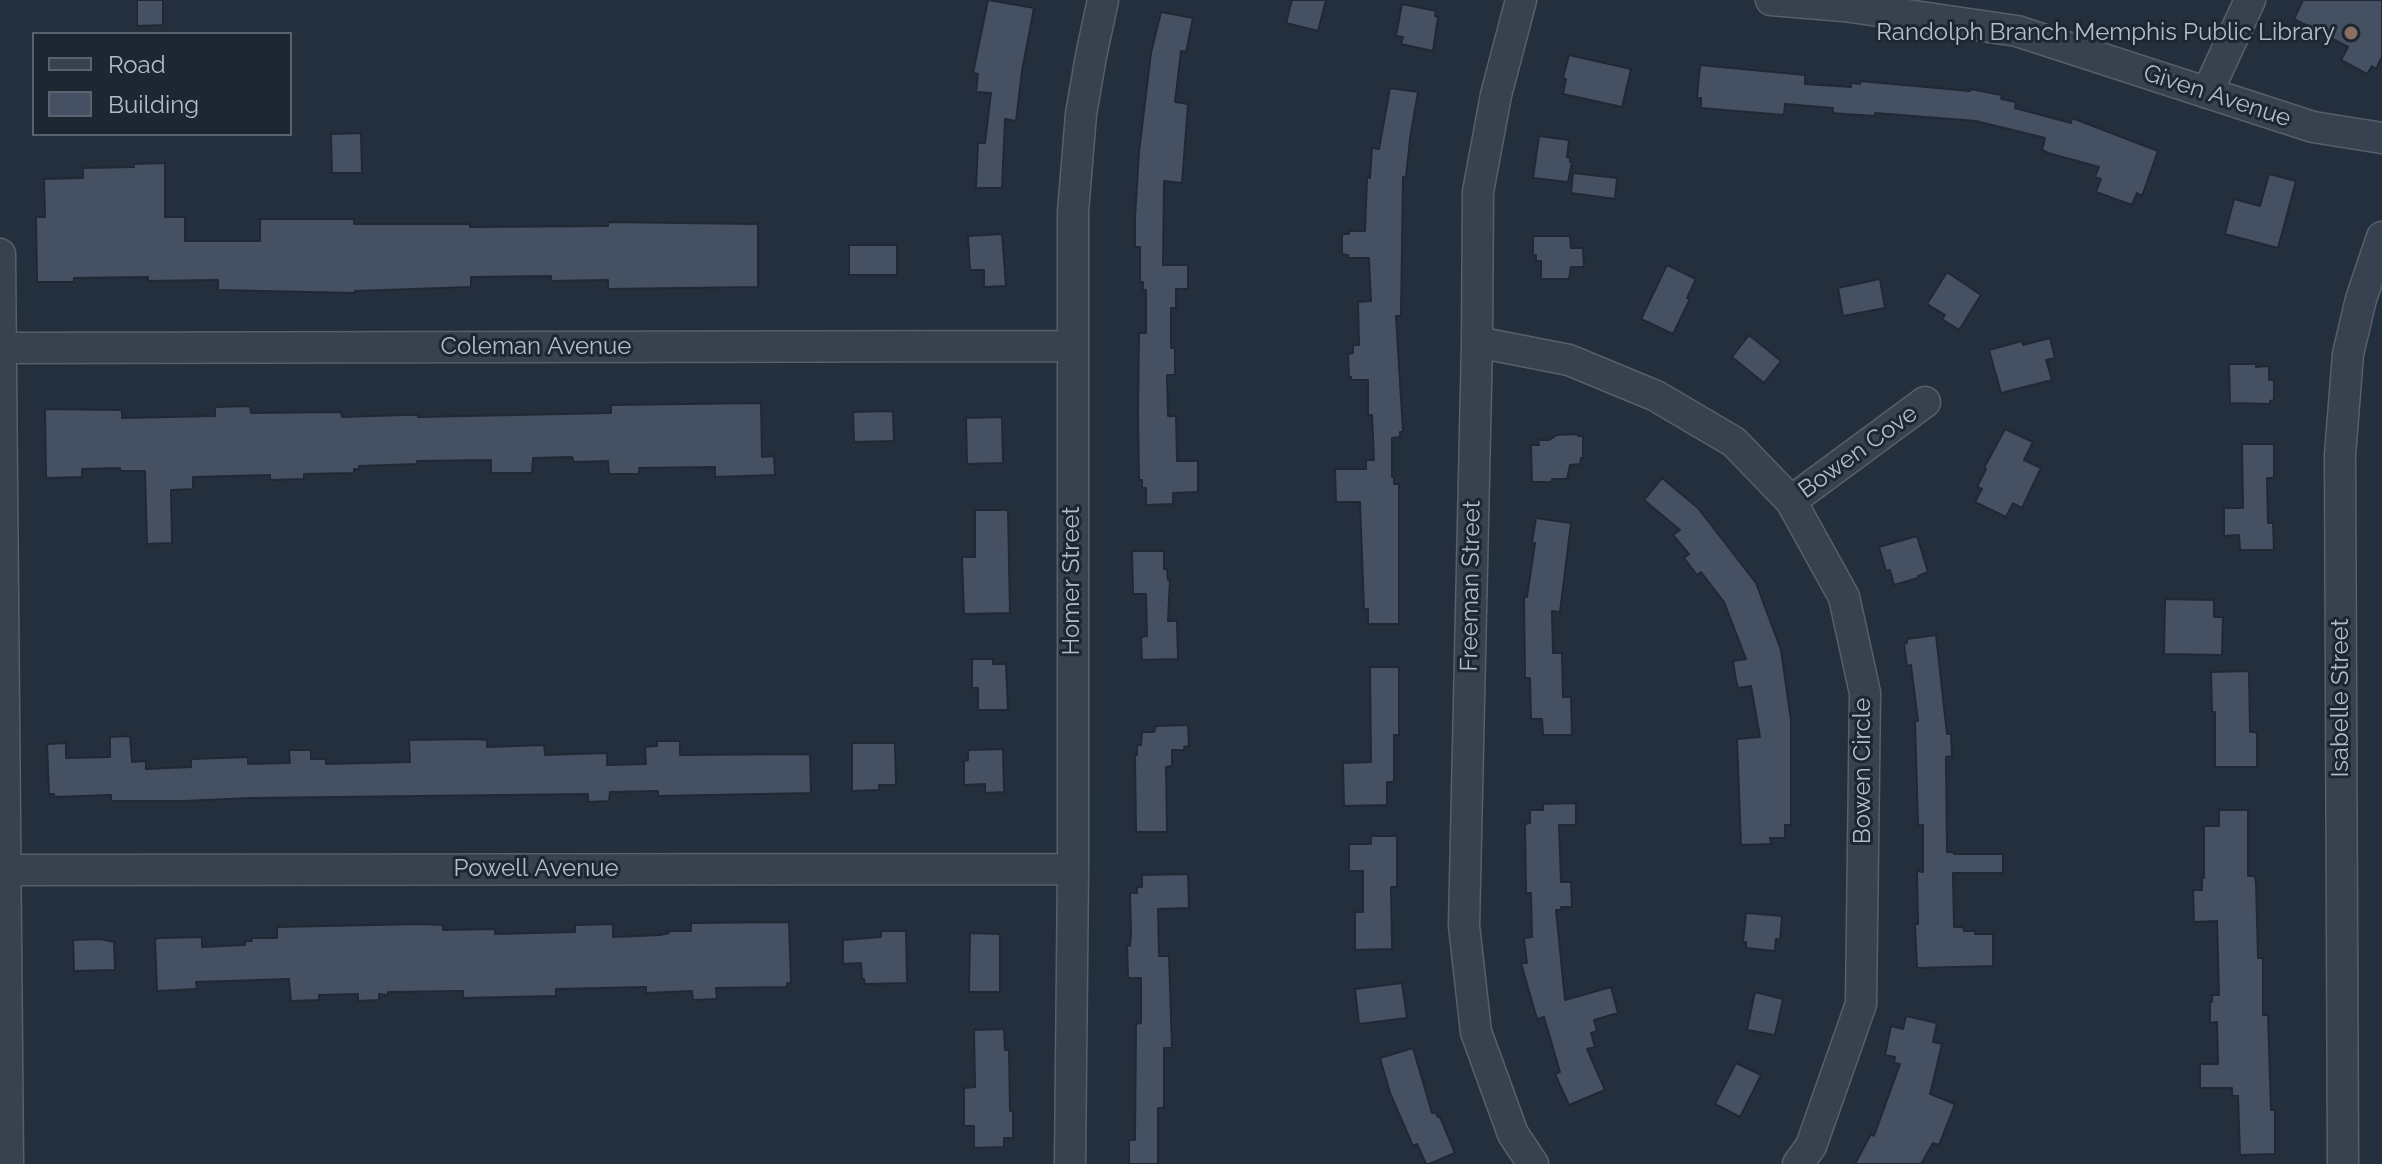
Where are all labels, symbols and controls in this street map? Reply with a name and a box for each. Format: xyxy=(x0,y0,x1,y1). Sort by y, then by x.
place label: Randolph Branch Memphis Public Library xyxy=(1876,19,2335,47)
marker: Randolph Branch Memphis Public Library xyxy=(2342,24,2360,42)
legend xyxy=(32,32,292,136)
text: Road xyxy=(108,50,166,79)
street label: Given Avenue xyxy=(2140,59,2294,133)
text: Building xyxy=(108,90,199,119)
street label: Coleman Avenue xyxy=(441,333,631,361)
street label: Bowen Cove xyxy=(1793,399,1923,505)
street label: Freeman Street xyxy=(1455,500,1487,672)
street label: Homer Street xyxy=(1058,506,1086,656)
street label: Isabelle Street xyxy=(2327,618,2355,778)
street label: Bowen Circle xyxy=(1849,698,1877,844)
street label: Powell Avenue xyxy=(453,855,619,883)

